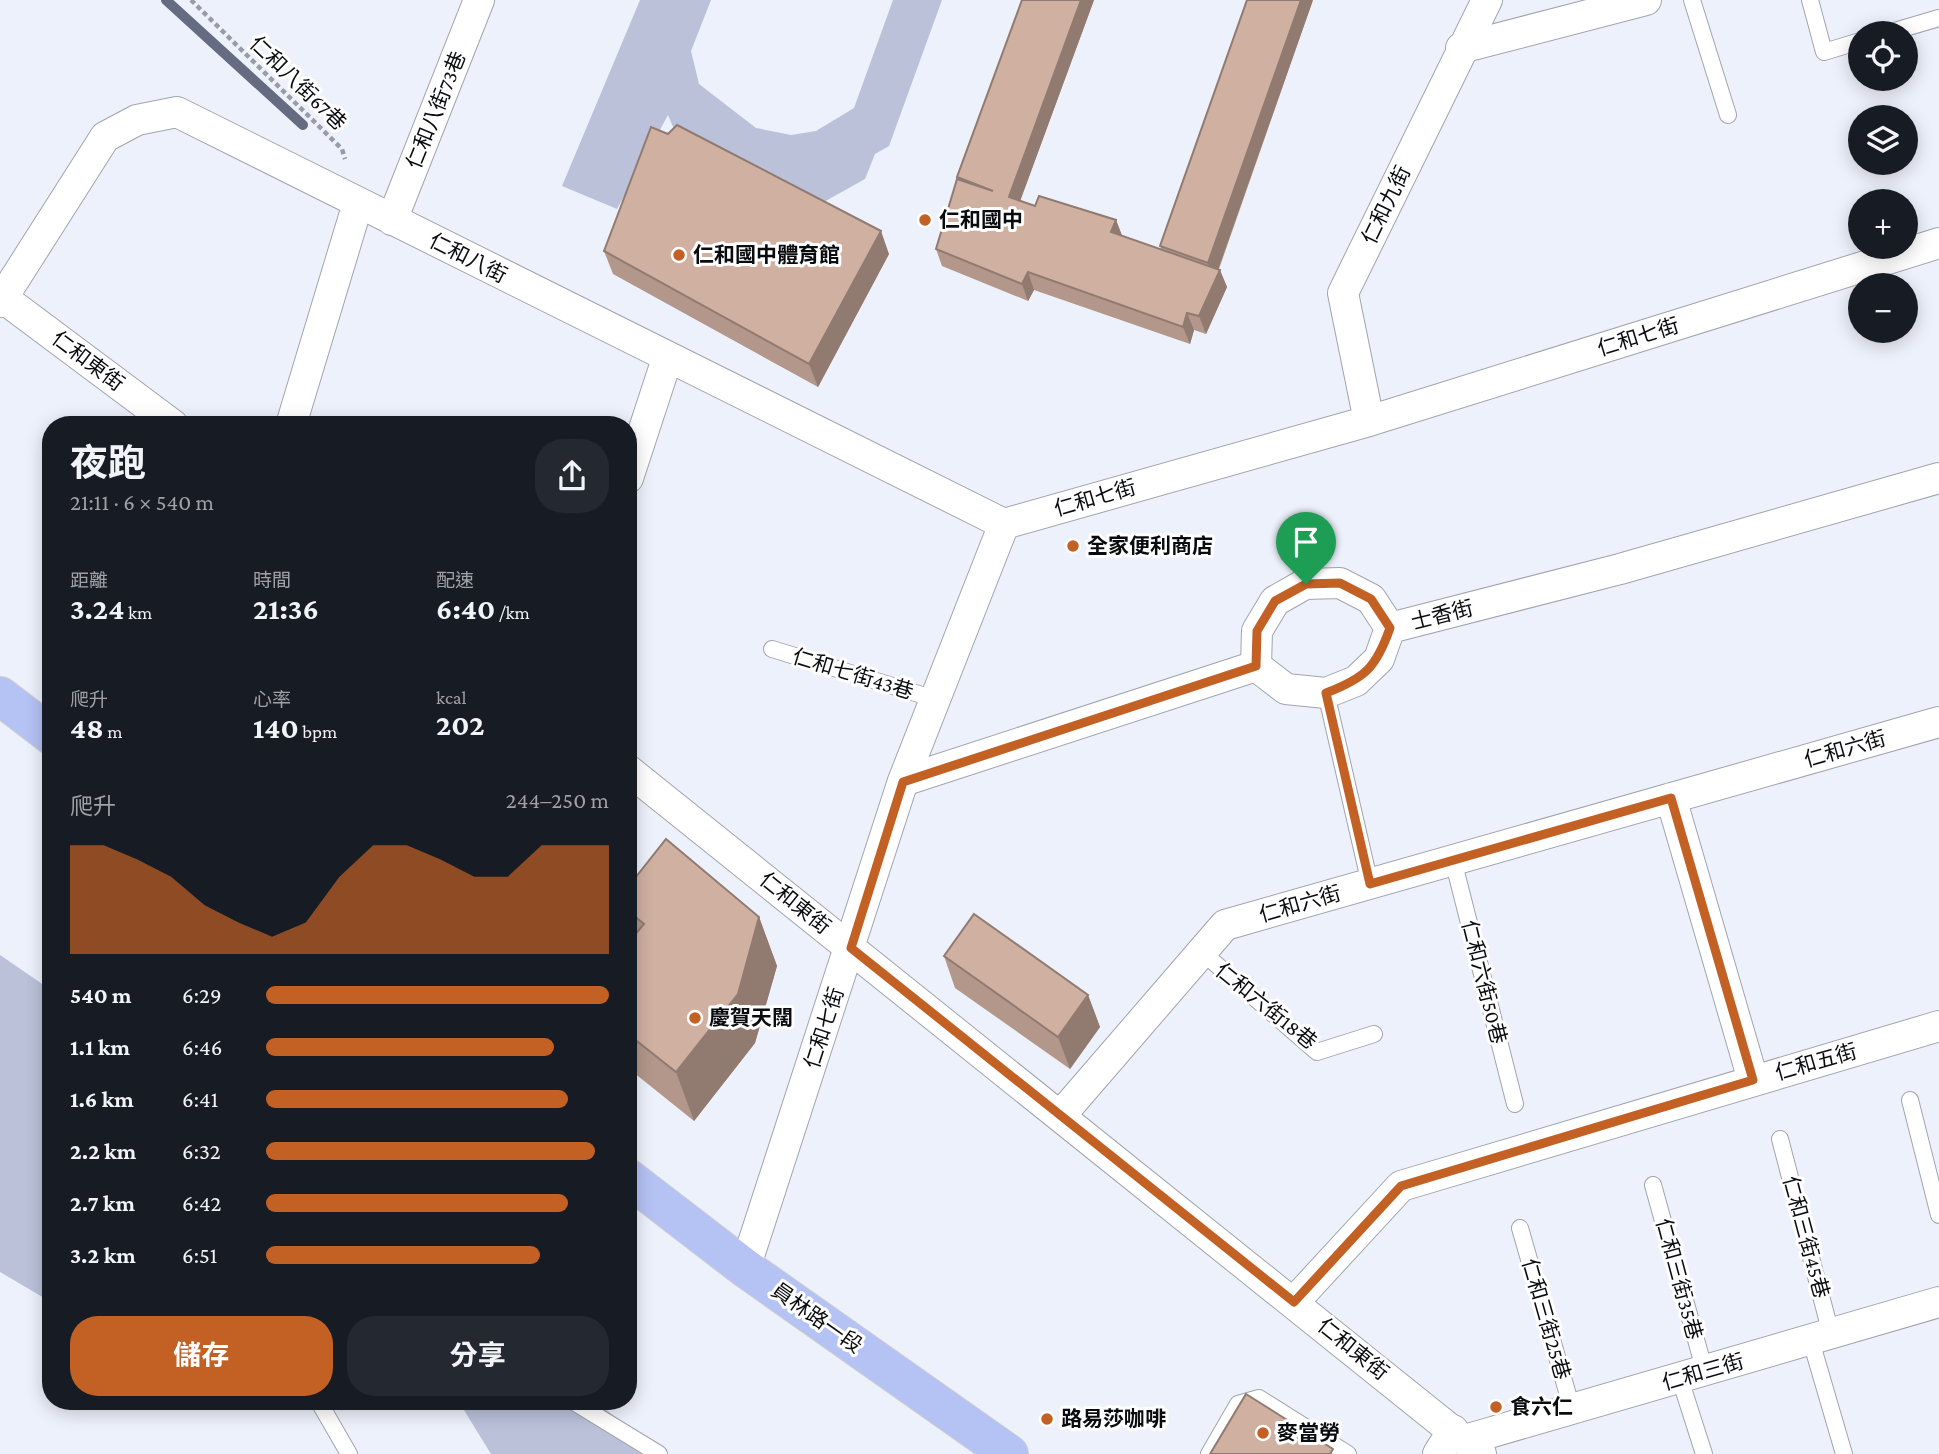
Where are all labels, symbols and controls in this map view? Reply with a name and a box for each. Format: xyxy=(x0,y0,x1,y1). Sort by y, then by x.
map controls xyxy=(1848,21,1918,343)
button: locate xyxy=(1848,21,1918,91)
street label: 仁和八街67巷 xyxy=(245,31,351,135)
street label: 仁和八街73巷 xyxy=(402,48,470,172)
button: layers xyxy=(1848,105,1918,175)
street label: 仁和九街 xyxy=(1357,162,1415,248)
button: + xyxy=(1848,189,1918,259)
place label: 仁和國中 xyxy=(939,208,1023,232)
marker: 仁和國中 xyxy=(917,212,933,228)
street label: 仁和八街 xyxy=(425,228,511,288)
place label: 仁和國中體育館 xyxy=(693,243,840,267)
marker: 仁和國中體育館 xyxy=(671,247,687,263)
button: − xyxy=(1848,273,1918,343)
street label: 仁和七街 xyxy=(1594,313,1682,361)
street label: 仁和東街 xyxy=(47,326,129,396)
button: share xyxy=(535,439,609,513)
text: 夜跑 xyxy=(70,442,146,484)
street label: 仁和七街 xyxy=(1051,475,1139,521)
text: 21:11 · 6 × 540 m xyxy=(70,489,214,515)
pin xyxy=(1276,512,1336,584)
icon: arrive xyxy=(1287,523,1325,561)
place label: 全家便利商店 xyxy=(1087,534,1213,558)
marker: 全家便利商店 xyxy=(1065,538,1081,554)
text: 距離 xyxy=(70,570,108,591)
text: 時間 xyxy=(253,570,291,591)
text: 配速 xyxy=(436,570,474,591)
text: 3.24 xyxy=(70,592,124,625)
text: 21:36 xyxy=(253,592,319,625)
text: 6:40 xyxy=(436,592,495,625)
street label: 士香街 xyxy=(1409,596,1475,634)
text: km xyxy=(124,602,152,623)
text: /km xyxy=(495,602,530,623)
street label: 仁和七街43巷 xyxy=(789,644,917,704)
text: kcal xyxy=(436,687,467,708)
text: 爬升 xyxy=(70,689,108,710)
text: 心率 xyxy=(253,689,291,710)
text: 202 xyxy=(436,708,485,741)
text: 48 xyxy=(70,711,104,744)
text: 140 xyxy=(253,711,299,744)
text: m xyxy=(104,721,122,742)
text: bpm xyxy=(299,721,337,742)
street label: 仁和六街 xyxy=(1801,726,1889,772)
text: 244–250 m xyxy=(506,787,609,813)
text: 爬升 xyxy=(70,793,116,819)
street label: 仁和東街 xyxy=(755,867,835,939)
street label: 仁和六街 xyxy=(1256,881,1344,927)
street label: 仁和六街50巷 xyxy=(1457,918,1511,1046)
street label: 仁和六街18巷 xyxy=(1211,958,1321,1054)
text: 540 m xyxy=(70,982,132,1008)
text: 6:29 xyxy=(182,982,222,1008)
street label: 仁和七街 xyxy=(800,984,848,1072)
place label: 慶賀天闊 xyxy=(709,1006,793,1030)
marker: 慶賀天闊 xyxy=(687,1010,703,1026)
text: 1.1 km xyxy=(70,1034,130,1060)
text: 6:46 xyxy=(182,1034,222,1060)
street label: 仁和五街 xyxy=(1772,1039,1860,1085)
text: 1.6 km xyxy=(70,1086,134,1112)
text: 6:41 xyxy=(182,1086,218,1112)
text: 2.2 km xyxy=(70,1138,136,1164)
text: 6:32 xyxy=(182,1138,221,1164)
street label: 仁和三街45巷 xyxy=(1778,1173,1834,1301)
text: 2.7 km xyxy=(70,1190,135,1216)
text: 6:42 xyxy=(182,1190,221,1216)
street label: 仁和三街35巷 xyxy=(1651,1216,1707,1342)
text: 3.2 km xyxy=(70,1242,136,1268)
text: 6:51 xyxy=(182,1242,217,1268)
street label: 仁和三街25巷 xyxy=(1517,1256,1575,1382)
street label: 員林路一段 xyxy=(767,1278,867,1358)
street label: 仁和東街 xyxy=(1313,1313,1393,1385)
button: 儲存 xyxy=(70,1316,333,1396)
button: 分享 xyxy=(347,1316,609,1396)
street label: 仁和三街 xyxy=(1659,1349,1747,1395)
place label: 食六仁 xyxy=(1510,1395,1573,1419)
marker: 食六仁 xyxy=(1488,1399,1504,1415)
place label: 路易莎咖啡 xyxy=(1061,1407,1166,1431)
marker: 路易莎咖啡 xyxy=(1039,1411,1055,1427)
place label: 麥當勞 xyxy=(1277,1421,1340,1445)
marker: 麥當勞 xyxy=(1255,1425,1271,1441)

